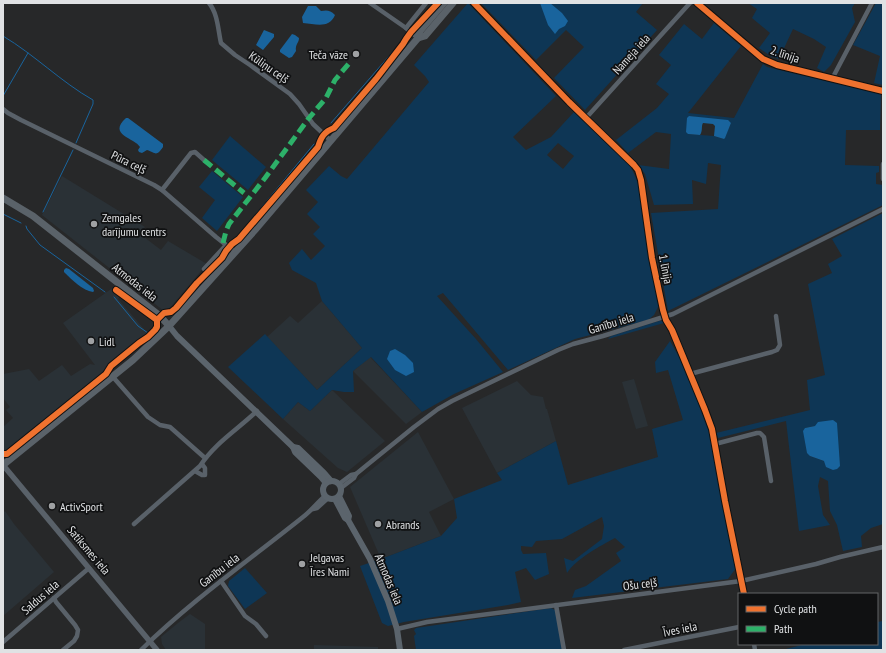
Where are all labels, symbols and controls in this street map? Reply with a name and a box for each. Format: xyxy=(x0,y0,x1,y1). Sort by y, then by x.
street label: Nameja iela xyxy=(609,31,653,77)
street label: 2. līnija xyxy=(768,42,802,66)
place label: Teča vāze xyxy=(309,47,348,62)
street label: Kūliņu ceļš xyxy=(246,48,292,86)
marker: Teča vāze xyxy=(351,49,361,59)
street label: Pūra ceļš xyxy=(109,147,149,177)
place label: Zemgales darījumu centrs xyxy=(102,210,166,239)
marker: Zemgales darījumu centrs xyxy=(89,219,99,229)
street label: 1. līnija xyxy=(656,253,676,285)
street label: Atmodas iela xyxy=(109,260,161,305)
street label: Ganību iela xyxy=(586,309,636,337)
place label: Lidl xyxy=(99,334,115,349)
marker: Lidl xyxy=(86,336,96,346)
place label: ActivSport xyxy=(60,499,103,514)
marker: ActivSport xyxy=(47,501,57,511)
place label: Abrands xyxy=(386,517,420,532)
marker: Abrands xyxy=(373,519,383,529)
street label: Satiksmes iela xyxy=(64,523,114,578)
street label: Ganību iela xyxy=(196,550,242,590)
place label: Jelgavas Īres Nami xyxy=(309,550,349,579)
street label: Atmodas iela xyxy=(372,551,406,607)
marker: Jelgavas Īres Nami xyxy=(297,559,307,569)
street label: Ošu ceļš xyxy=(622,574,658,594)
street label: Saldus iela xyxy=(18,576,62,617)
legend xyxy=(738,593,878,645)
text: Cycle path xyxy=(774,601,817,616)
street label: Īves iela xyxy=(661,618,698,640)
text: Path xyxy=(774,621,792,636)

